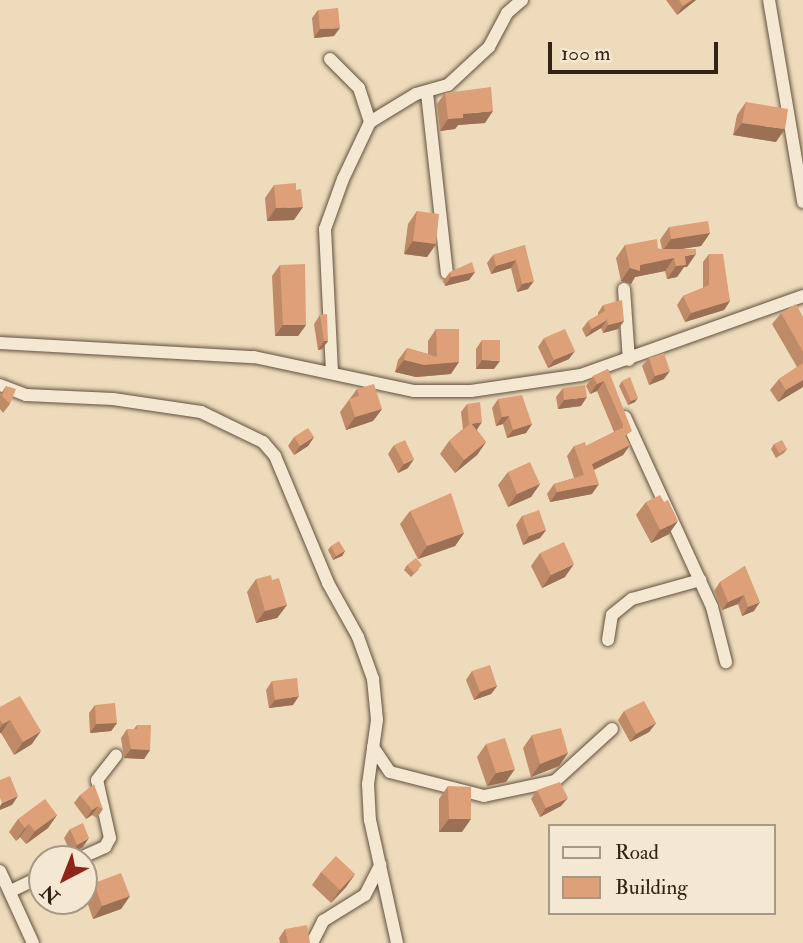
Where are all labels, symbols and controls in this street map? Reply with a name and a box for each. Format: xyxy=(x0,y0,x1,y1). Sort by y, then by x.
scale bar xyxy=(551,28,721,72)
text: 100 m xyxy=(561,40,611,67)
legend xyxy=(548,824,775,915)
text: Road xyxy=(615,839,659,866)
north arrow xyxy=(28,845,98,915)
text: Building xyxy=(615,874,688,901)
text: N xyxy=(36,880,65,909)

